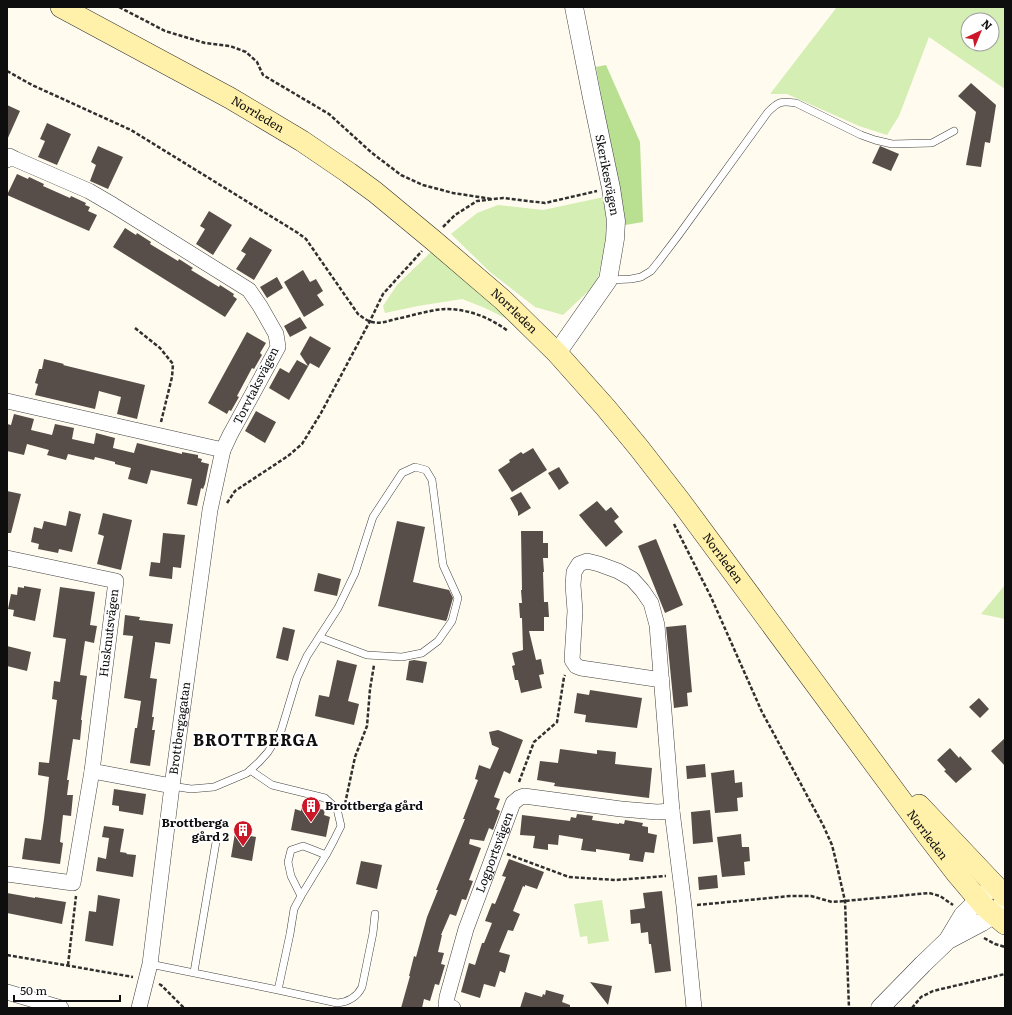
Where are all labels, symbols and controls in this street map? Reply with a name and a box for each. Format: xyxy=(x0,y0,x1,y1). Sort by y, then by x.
north arrow xyxy=(960,12,1000,52)
text: N xyxy=(979,15,997,33)
street label: Norrleden xyxy=(228,91,288,136)
street label: Skerikesvägen xyxy=(591,133,625,217)
street label: Norrleden xyxy=(487,283,542,337)
street label: Torvtaksvägen xyxy=(228,343,283,428)
street label: Norrleden xyxy=(699,529,748,587)
street label: Husknutsvägen xyxy=(94,588,122,678)
street label: Brottbergagatan xyxy=(164,680,194,776)
district label: BROTTBERGA xyxy=(193,727,319,751)
building icon: Brottberga gård xyxy=(300,795,322,823)
place label: Brottberga gård xyxy=(325,796,423,814)
street label: Norrleden xyxy=(903,805,953,863)
street label: Logportsvägen xyxy=(470,809,517,895)
place label: Brottberga gård 2 xyxy=(162,813,230,845)
building icon: Brottberga gård 2 xyxy=(232,819,254,847)
scale bar xyxy=(14,977,120,1003)
text: 50 m xyxy=(20,981,47,999)

